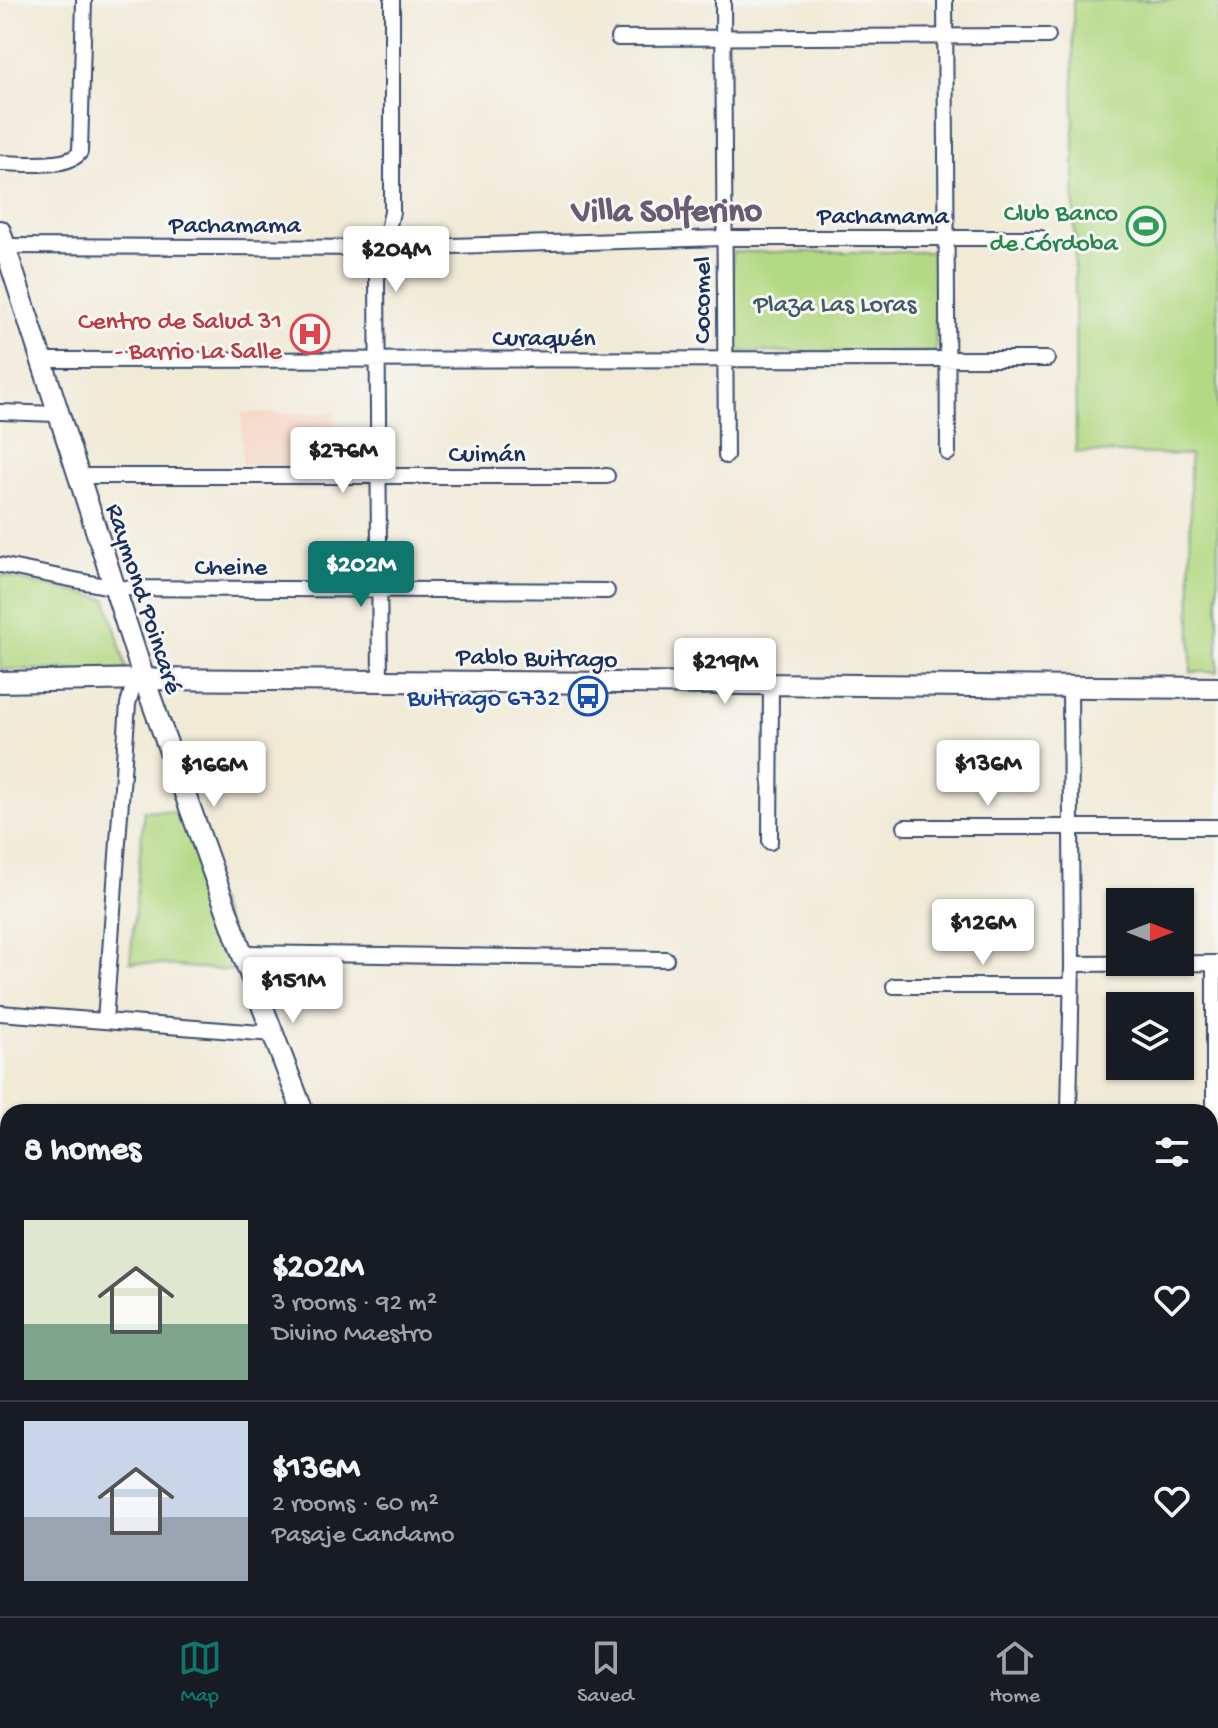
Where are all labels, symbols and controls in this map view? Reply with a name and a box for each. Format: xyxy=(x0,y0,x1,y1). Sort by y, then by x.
district label: Villa Solferino xyxy=(570,194,762,234)
place label: Club Banco de Córdoba xyxy=(990,200,1120,261)
street label: Pachamama xyxy=(816,203,950,234)
sports icon: Club Banco de Córdoba xyxy=(1125,205,1167,247)
street label: Pachamama xyxy=(168,212,302,243)
pin: $204M xyxy=(340,226,452,294)
text: $204M xyxy=(361,236,431,267)
street label: Cocomel xyxy=(689,256,720,344)
park label: Plaza Las Loras xyxy=(753,291,918,322)
place label: Centro de Salud 31 - Barrio La Salle xyxy=(78,308,283,369)
hospital icon: Centro de Salud 31 - Barrio La Salle xyxy=(289,313,331,355)
street label: Curaquén xyxy=(492,325,596,356)
pin: $276M xyxy=(287,427,399,495)
text: $276M xyxy=(308,437,378,468)
street label: Cuimán xyxy=(448,441,526,472)
street label: Raymond Poincaré xyxy=(96,500,187,699)
pin: $202M xyxy=(305,541,417,609)
text: $202M xyxy=(326,551,396,582)
street label: Cheine xyxy=(195,554,268,585)
pin: $219M xyxy=(669,638,781,706)
street label: Pablo Buitrago xyxy=(455,644,618,677)
text: $219M xyxy=(692,648,758,679)
bus stop icon: Buitrago 6732 xyxy=(567,675,609,717)
place label: Buitrago 6732 xyxy=(406,685,560,716)
pin: $136M xyxy=(932,740,1044,808)
pin: $166M xyxy=(158,741,270,809)
text: $136M xyxy=(955,750,1021,781)
text: $166M xyxy=(181,751,247,782)
north arrow xyxy=(1106,888,1194,976)
map controls xyxy=(1106,888,1194,1080)
pin: $126M xyxy=(927,899,1039,967)
text: $126M xyxy=(950,909,1016,940)
pin: $151M xyxy=(237,957,349,1025)
text: $151M xyxy=(261,967,325,998)
button: layers xyxy=(1106,992,1194,1080)
icon: filters xyxy=(1150,1130,1194,1174)
text: 8 homes xyxy=(24,1132,141,1172)
text: $202M xyxy=(272,1249,364,1289)
icon: home xyxy=(88,1252,184,1348)
icon: heart xyxy=(1150,1278,1194,1322)
text: 3 rooms · 92 m² xyxy=(272,1289,437,1320)
text: Divino Maestro xyxy=(272,1320,432,1351)
text: $136M xyxy=(272,1450,359,1490)
icon: home xyxy=(88,1453,184,1549)
icon: heart xyxy=(1150,1479,1194,1523)
text: 2 rooms · 60 m² xyxy=(272,1490,438,1521)
text: Pasaje Candamo xyxy=(272,1521,454,1552)
tab: Map xyxy=(178,1636,222,1710)
tab: Saved xyxy=(577,1636,634,1710)
tab: Home xyxy=(989,1636,1040,1710)

